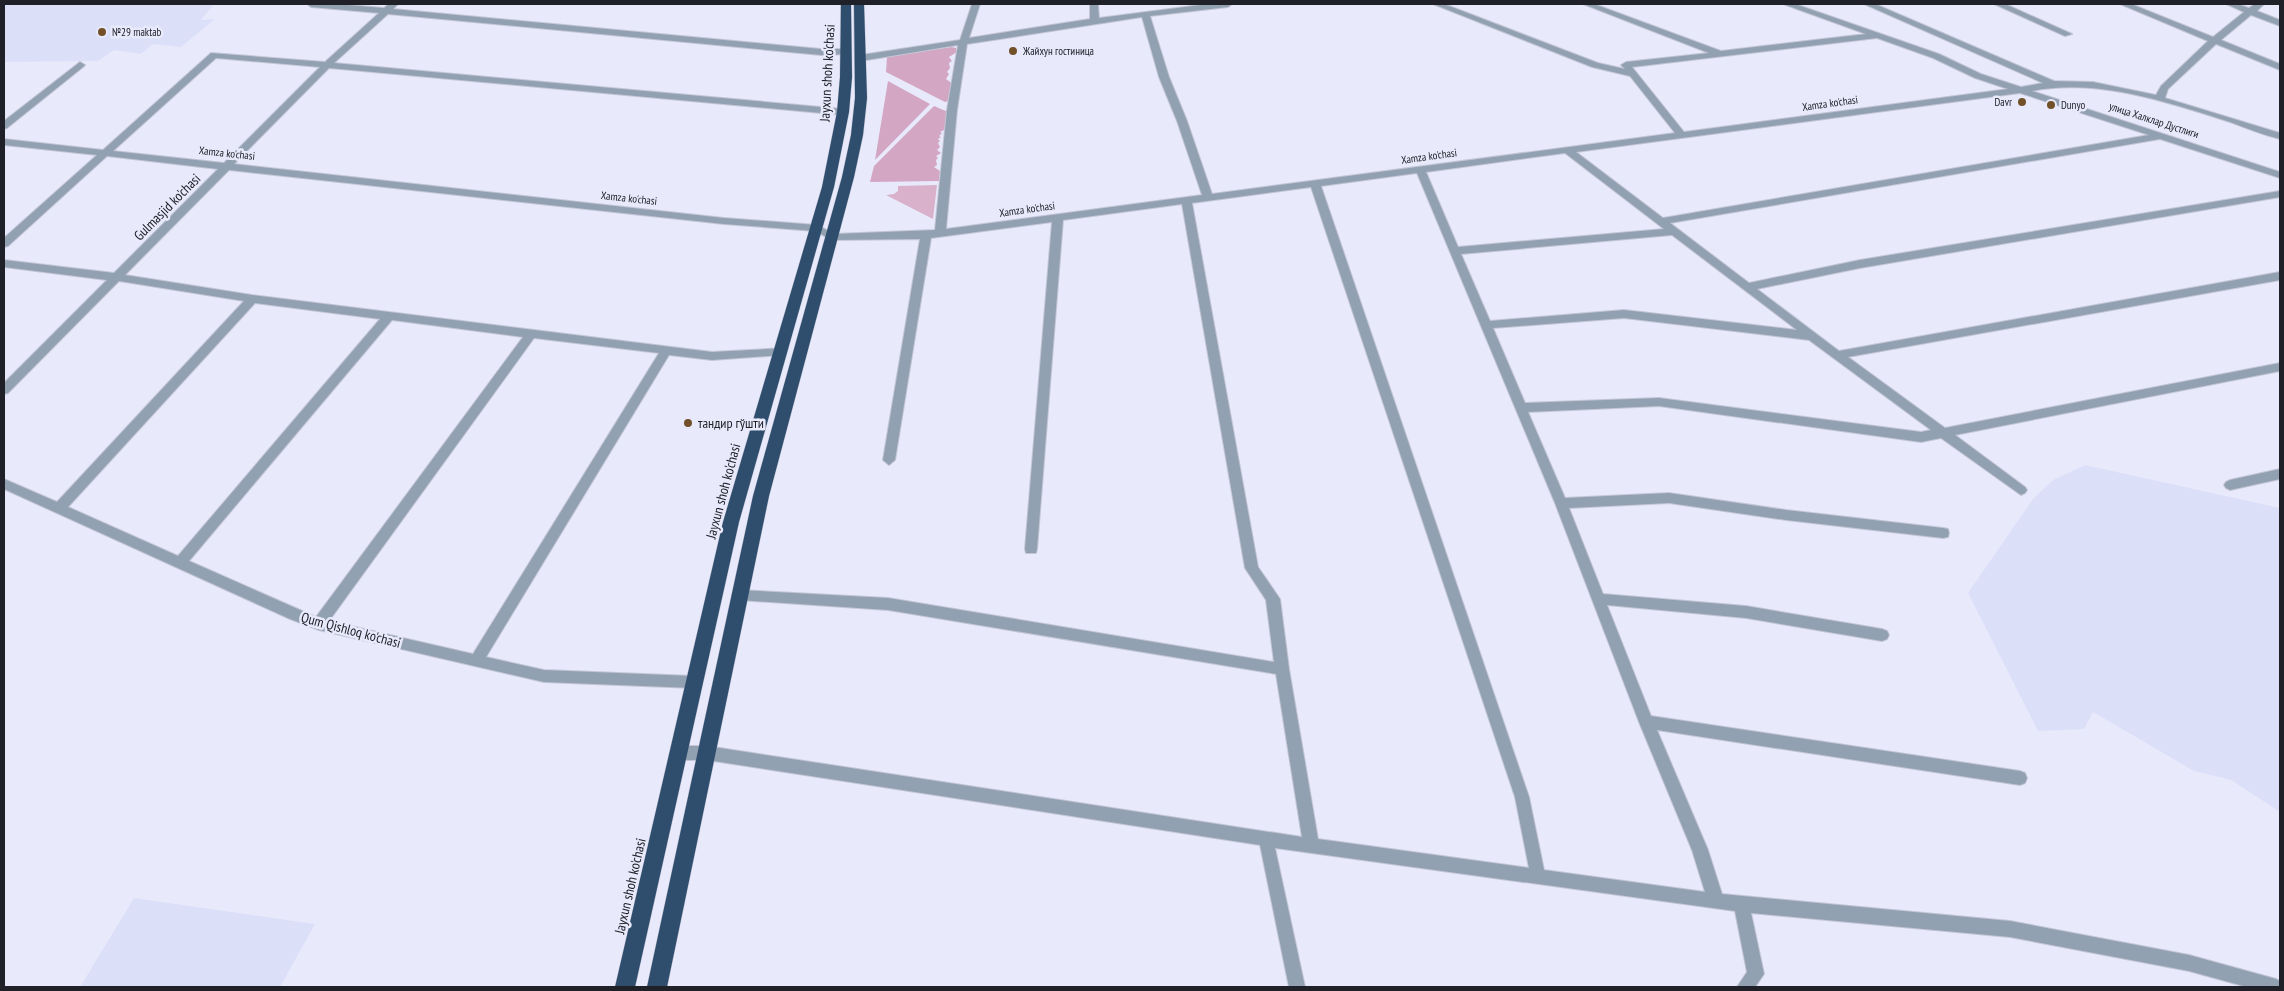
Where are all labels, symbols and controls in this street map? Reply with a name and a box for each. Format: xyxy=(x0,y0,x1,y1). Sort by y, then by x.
street label: Jayxun shoh ko'chasi xyxy=(815,24,839,123)
place label: №29 maktab xyxy=(112,25,162,39)
marker: №29 maktab xyxy=(96,26,108,38)
place label: Жайхун гостиница xyxy=(1022,44,1094,58)
marker: Жайхун гостиница xyxy=(1007,45,1019,57)
street label: Xamza ko'chasi xyxy=(1801,92,1859,114)
place label: Davr xyxy=(1995,95,2012,109)
marker: Davr xyxy=(2016,96,2028,108)
place label: Dunyo xyxy=(2061,98,2086,112)
marker: Dunyo xyxy=(2045,99,2057,111)
street label: улица Халклар Дустлиги xyxy=(2107,99,2201,141)
street label: Xamza ko'chasi xyxy=(198,143,256,163)
street label: Xamza ko'chasi xyxy=(1400,145,1458,167)
street label: Gulmasjid ko'chasi xyxy=(130,170,204,244)
street label: Xamza ko'chasi xyxy=(600,188,658,208)
street label: Xamza ko'chasi xyxy=(998,198,1056,220)
place label: тандир гўшти xyxy=(698,414,764,432)
marker: тандир гўшти xyxy=(682,417,694,429)
street label: Jayxun shoh ko'chasi xyxy=(701,441,744,542)
street label: Qum Qishloq ko'chasi xyxy=(299,608,403,652)
street label: Jayxun shoh ko'chasi xyxy=(610,836,650,937)

